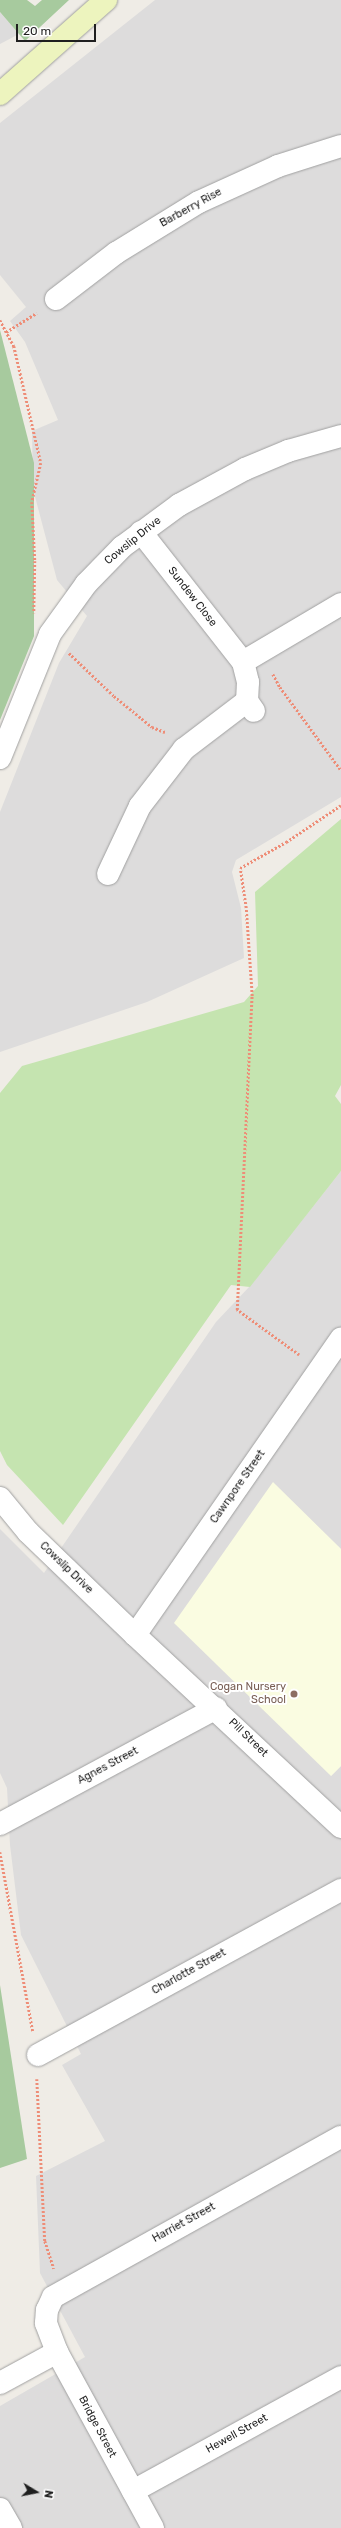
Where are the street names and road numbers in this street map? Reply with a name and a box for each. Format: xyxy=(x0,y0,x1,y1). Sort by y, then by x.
street label: Barberry Rise xyxy=(158,185,224,231)
street label: Cowslip Drive xyxy=(102,514,164,568)
street label: Sundew Close xyxy=(165,564,219,630)
street label: Cawnpore Street xyxy=(208,1448,268,1526)
street label: Cowslip Drive xyxy=(37,1539,95,1597)
street label: Pill Street xyxy=(226,1716,270,1760)
street label: Agnes Street xyxy=(75,1744,141,1788)
street label: Charlotte Street xyxy=(150,1946,228,1998)
street label: Harriet Street xyxy=(150,2200,218,2246)
street label: Bridge Street xyxy=(75,2394,119,2460)
street label: Hewell Street xyxy=(204,2412,270,2456)

